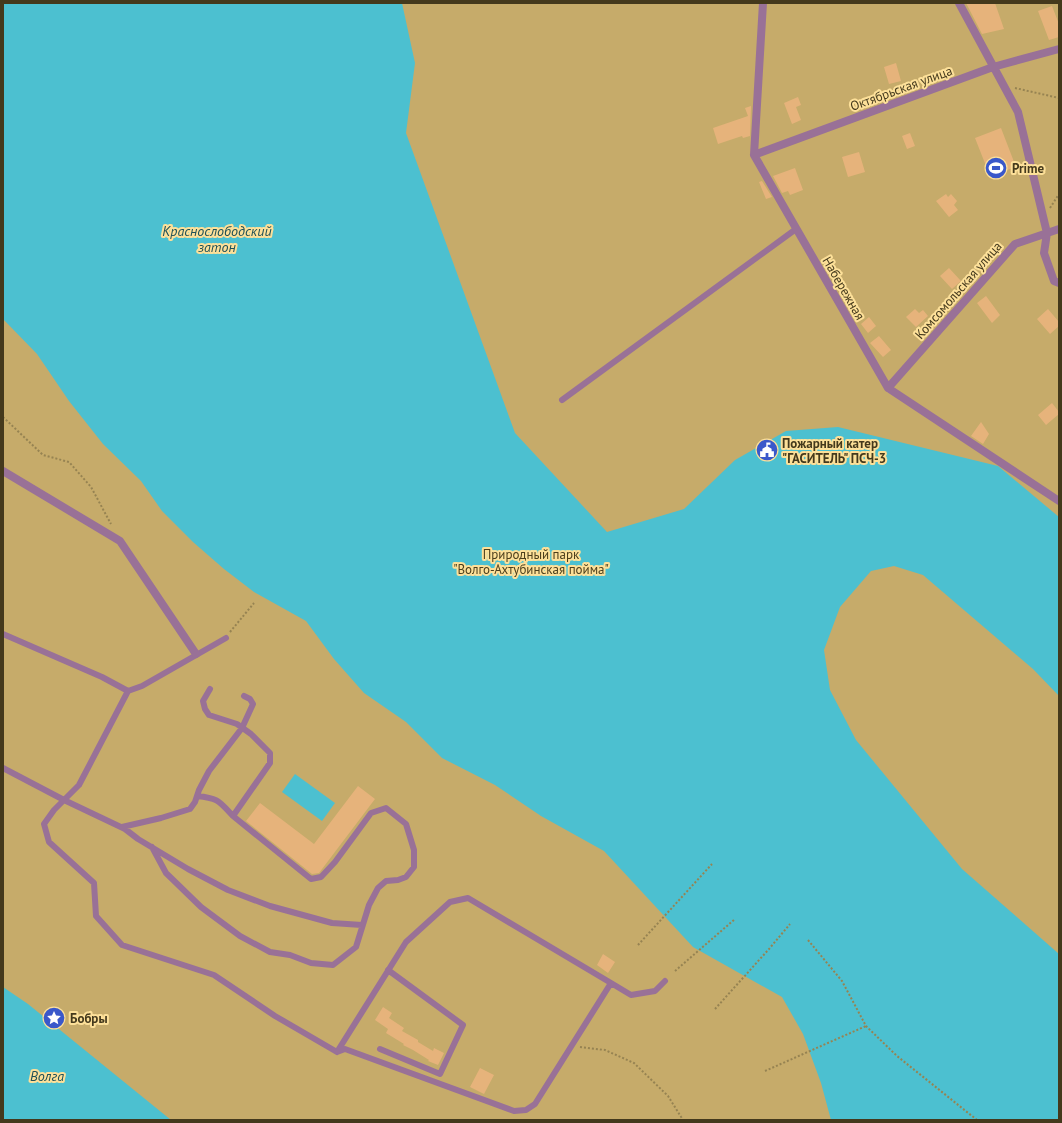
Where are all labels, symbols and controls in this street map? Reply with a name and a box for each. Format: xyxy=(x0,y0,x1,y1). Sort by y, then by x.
street label: Октябрьская улица xyxy=(848,62,955,115)
sports icon: Prime xyxy=(983,155,1009,181)
place label: Prime xyxy=(1012,160,1045,177)
water label: Краснослободский затон xyxy=(162,222,272,256)
street label: Комсомольская улица xyxy=(911,238,1005,343)
street label: Набережная xyxy=(819,253,869,323)
place label: Пожарный катер "ГАСИТЕЛЬ" ПСЧ-3 xyxy=(782,435,886,467)
public building icon: Пожарный катер "ГАСИТЕЛЬ" ПСЧ-3 xyxy=(754,437,780,463)
park label: Природный парк "Волго-Ахтубинская пойма" xyxy=(453,546,609,578)
place icon: Бобры xyxy=(41,1005,67,1031)
place label: Бобры xyxy=(70,1010,108,1027)
water label: Волга xyxy=(30,1067,64,1085)

